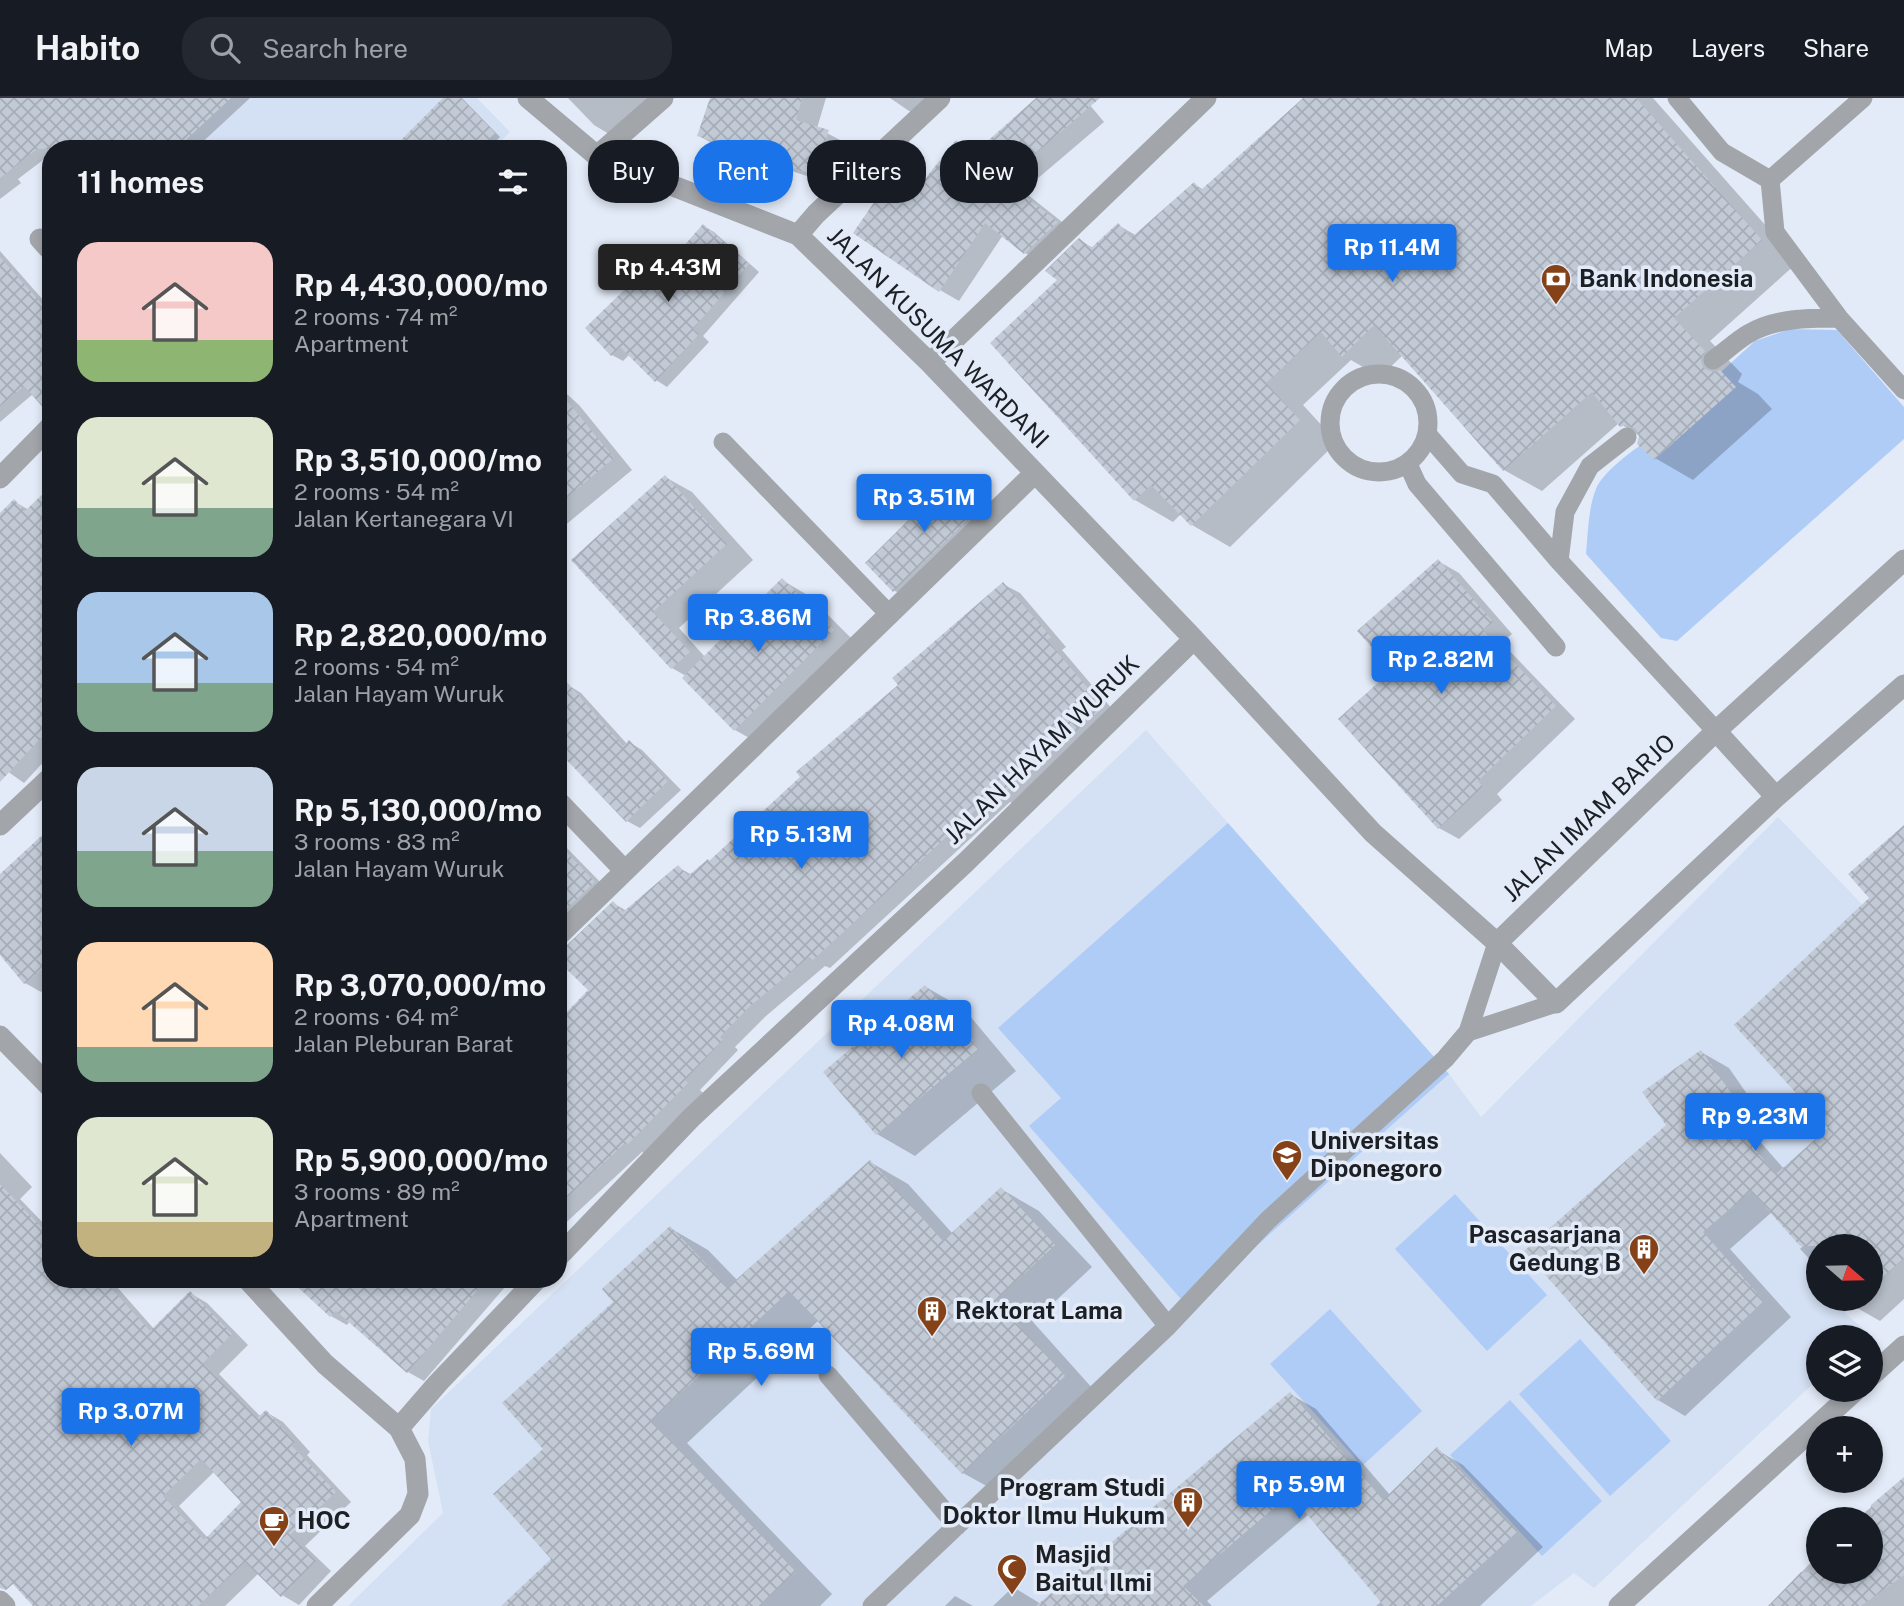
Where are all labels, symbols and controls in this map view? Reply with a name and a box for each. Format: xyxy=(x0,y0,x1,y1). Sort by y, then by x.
search box xyxy=(182,17,672,80)
text: Habito xyxy=(35,29,140,67)
icon: search xyxy=(206,29,244,67)
text: Search here xyxy=(262,33,408,64)
text: Map xyxy=(1604,34,1653,62)
text: Layers xyxy=(1691,34,1765,62)
text: Share xyxy=(1803,34,1869,62)
chip: Buy xyxy=(588,140,679,203)
chip: Rent xyxy=(693,140,793,203)
chip: Filters xyxy=(807,140,926,203)
chip: New xyxy=(940,140,1038,203)
icon: filters xyxy=(494,163,532,201)
text: 11 homes xyxy=(77,164,204,200)
street label: JALAN KUSUMA WARDANI xyxy=(822,221,1055,454)
pin: Rp 11.4M xyxy=(1320,225,1464,284)
text: Rp 11.4M xyxy=(1343,233,1441,260)
pin: Rp 4.43M xyxy=(596,244,740,304)
text: Rp 4.43M xyxy=(614,253,722,280)
bank icon: Bank Indonesia xyxy=(1539,262,1573,306)
place label: Bank Indonesia xyxy=(1579,264,1753,292)
text: Rp 4,430,000/mo xyxy=(294,267,548,303)
icon: home xyxy=(133,270,217,354)
text: 2 rooms · 74 m² xyxy=(294,303,457,330)
text: Apartment xyxy=(294,330,409,357)
text: Rp 3,510,000/mo xyxy=(294,442,542,478)
icon: home xyxy=(133,445,217,529)
pin: Rp 3.51M xyxy=(852,474,996,534)
text: 2 rooms · 54 m² xyxy=(294,478,459,505)
text: Rp 3.51M xyxy=(873,483,975,510)
text: Jalan Kertanegara VI xyxy=(294,505,514,532)
pin: Rp 3.86M xyxy=(686,594,830,654)
text: Rp 3.86M xyxy=(704,603,812,630)
text: Rp 2,820,000/mo xyxy=(294,617,547,653)
icon: home xyxy=(133,620,217,704)
pin: Rp 2.82M xyxy=(1369,636,1513,696)
text: Rp 2.82M xyxy=(1388,645,1494,672)
street label: JALAN HAYAM WURUK xyxy=(938,649,1144,849)
text: 2 rooms · 54 m² xyxy=(294,653,459,680)
text: Jalan Hayam Wuruk xyxy=(294,680,505,707)
street label: JALAN IMAM BARJO xyxy=(1496,728,1680,907)
text: Rp 5,130,000/mo xyxy=(294,792,542,828)
icon: home xyxy=(133,795,217,879)
pin: Rp 5.13M xyxy=(729,812,873,871)
text: Rp 5.13M xyxy=(750,820,852,847)
text: 3 rooms · 83 m² xyxy=(294,828,460,855)
text: Jalan Hayam Wuruk xyxy=(294,855,505,882)
text: Rp 3,070,000/mo xyxy=(294,967,546,1003)
icon: home xyxy=(133,970,217,1054)
pin: Rp 4.08M xyxy=(829,1000,973,1060)
text: 2 rooms · 64 m² xyxy=(294,1003,458,1030)
text: Rp 4.08M xyxy=(847,1009,955,1036)
text: Jalan Pleburan Barat xyxy=(294,1030,513,1057)
pin: Rp 9.23M xyxy=(1683,1094,1827,1153)
text: Rp 9.23M xyxy=(1701,1102,1809,1129)
place label: Universitas Diponegoro xyxy=(1310,1126,1442,1182)
school or university icon: Universitas Diponegoro xyxy=(1270,1138,1304,1182)
text: Rp 5,900,000/mo xyxy=(294,1142,548,1178)
icon: home xyxy=(133,1145,217,1229)
text: 3 rooms · 89 m² xyxy=(294,1178,460,1205)
text: Apartment xyxy=(294,1205,409,1232)
place label: Pascasarjana Gedung B xyxy=(1469,1220,1621,1276)
building icon: Pascasarjana Gedung B xyxy=(1627,1232,1661,1276)
north arrow xyxy=(1806,1234,1883,1311)
map controls xyxy=(1806,1234,1883,1584)
building icon: Rektorat Lama xyxy=(915,1294,949,1338)
place label: Rektorat Lama xyxy=(955,1296,1123,1324)
button: layers xyxy=(1806,1325,1883,1402)
pin: Rp 5.69M xyxy=(689,1328,833,1388)
text: Rp 5.69M xyxy=(707,1337,815,1364)
pin: Rp 3.07M xyxy=(59,1388,203,1448)
text: Rp 3.07M xyxy=(78,1397,184,1424)
button: + xyxy=(1806,1416,1883,1493)
pin: Rp 5.9M xyxy=(1234,1462,1364,1521)
text: Rp 5.9M xyxy=(1253,1470,1346,1497)
place label: Program Studi Doktor Ilmu Hukum xyxy=(943,1473,1165,1529)
building icon: Program Studi Doktor Ilmu Hukum xyxy=(1171,1485,1205,1529)
cafe icon: HOC xyxy=(257,1504,291,1548)
place label: HOC xyxy=(297,1506,351,1534)
button: − xyxy=(1806,1507,1883,1584)
place label: Masjid Baitul Ilmi xyxy=(1035,1540,1152,1596)
mosque icon: Masjid Baitul Ilmi xyxy=(995,1552,1029,1596)

